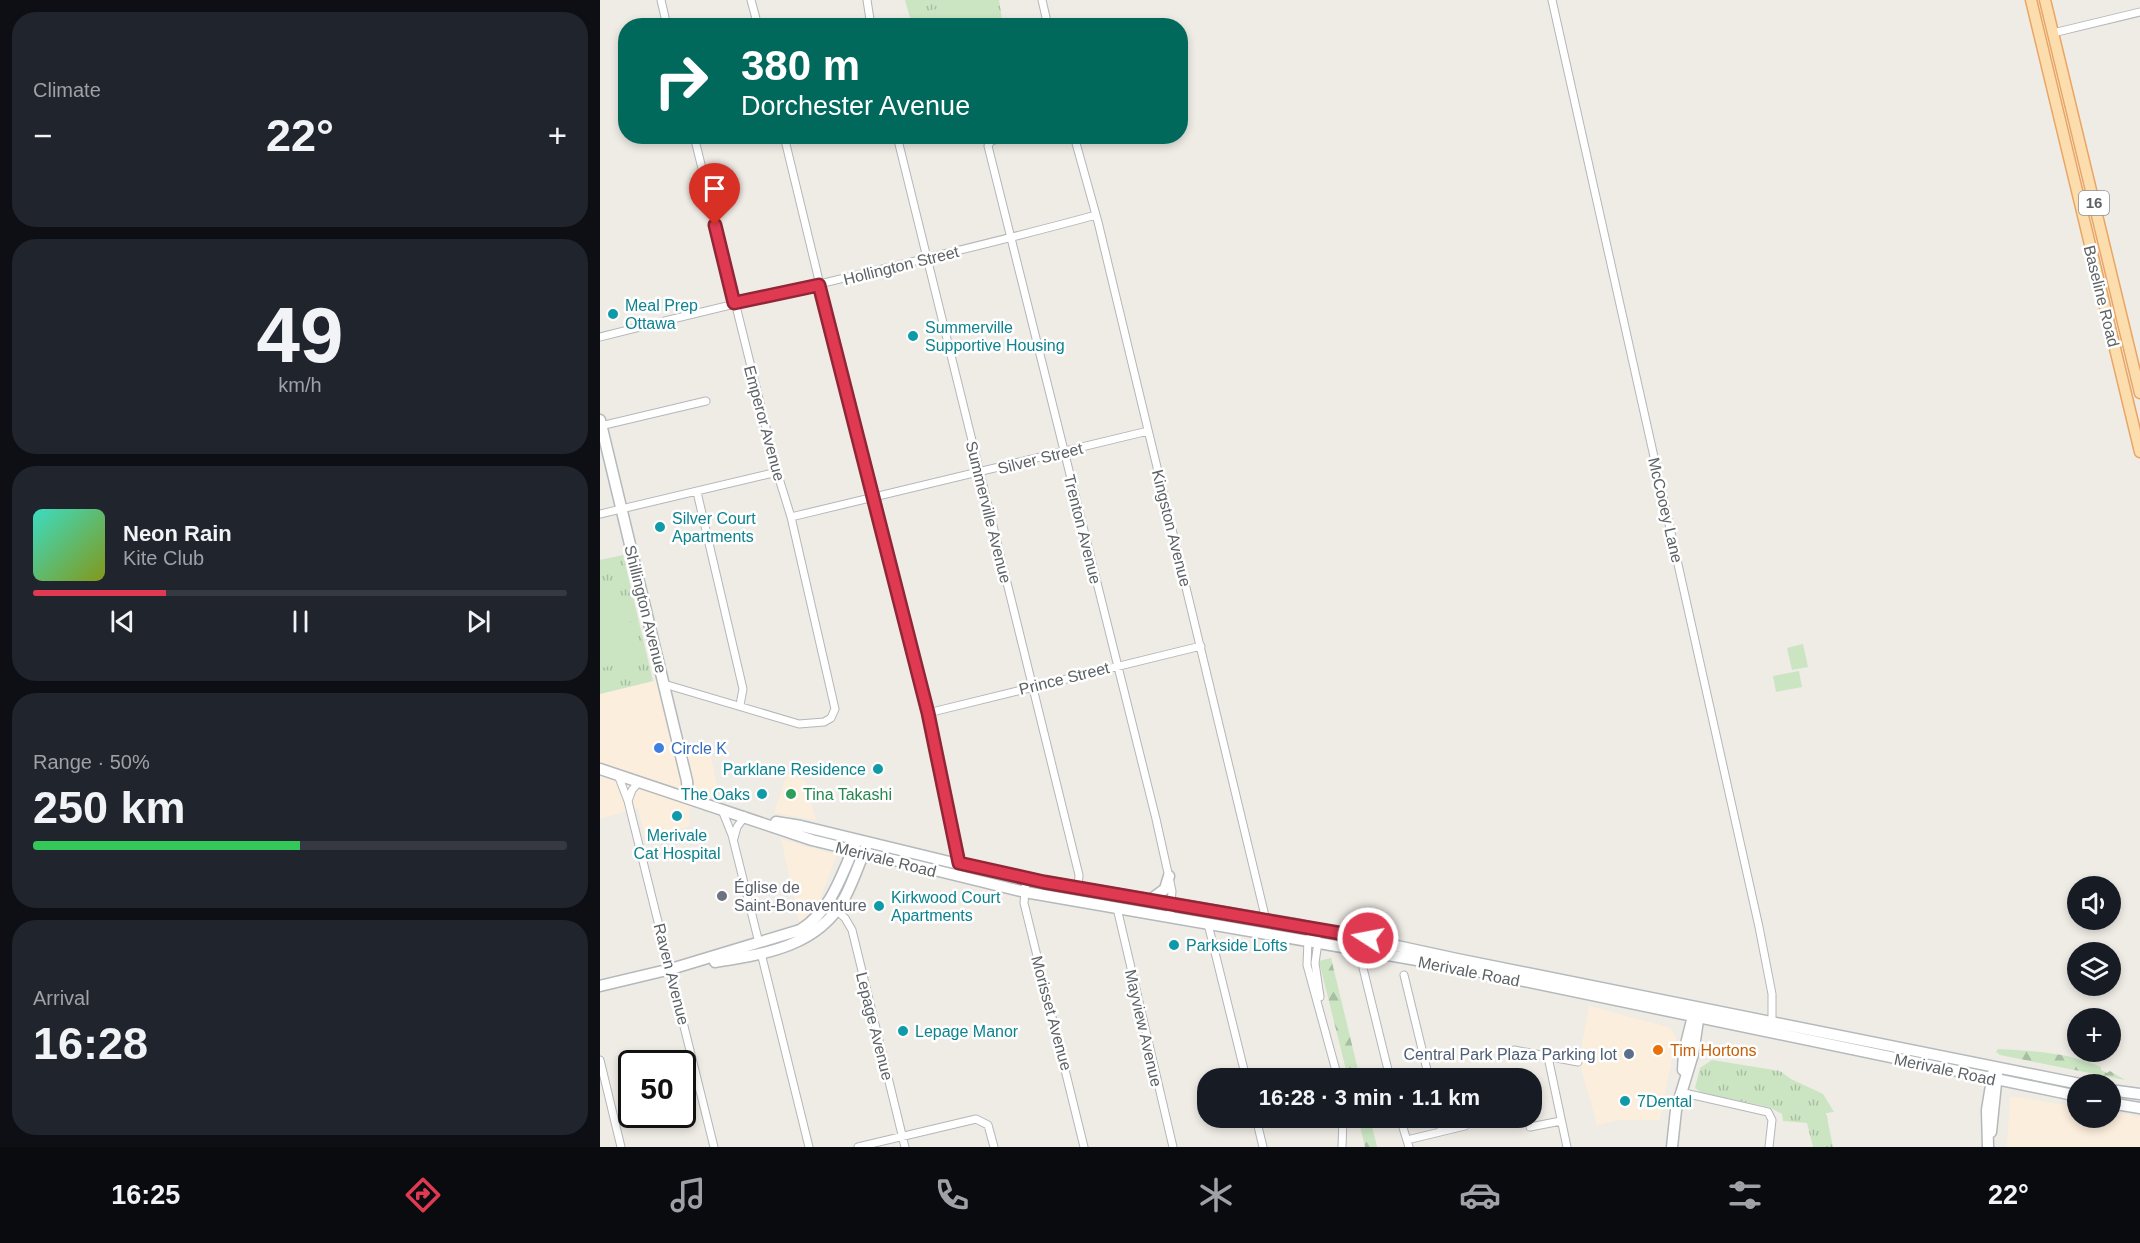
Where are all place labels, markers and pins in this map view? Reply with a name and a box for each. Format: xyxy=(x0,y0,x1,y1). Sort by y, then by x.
pin xyxy=(689,163,740,225)
place label: Meal Prep Ottawa xyxy=(625,297,698,332)
marker: Meal Prep Ottawa xyxy=(606,307,620,321)
place label: Summerville Supportive Housing xyxy=(925,319,1065,354)
marker: Summerville Supportive Housing xyxy=(906,329,920,343)
place label: Silver Court Apartments xyxy=(672,510,756,545)
marker: Silver Court Apartments xyxy=(653,520,667,534)
place label: Circle K xyxy=(671,740,727,757)
marker: Circle K xyxy=(652,741,666,755)
place label: Parklane Residence xyxy=(723,761,866,778)
marker: Parklane Residence xyxy=(871,762,885,776)
place label: The Oaks xyxy=(681,786,750,803)
place label: Tina Takashi xyxy=(803,786,892,803)
marker: The Oaks xyxy=(755,787,769,801)
marker: Tina Takashi xyxy=(784,787,798,801)
marker: Merivale Cat Hospital xyxy=(670,809,684,823)
place label: Merivale Cat Hospital xyxy=(633,827,721,862)
place label: Église de Saint-Bonaventure xyxy=(734,878,867,914)
marker: Église de Saint-Bonaventure xyxy=(715,889,729,903)
place label: Kirkwood Court Apartments xyxy=(891,889,1001,924)
marker: Kirkwood Court Apartments xyxy=(872,899,886,913)
place label: Parkside Lofts xyxy=(1186,937,1287,954)
marker: Parkside Lofts xyxy=(1167,938,1181,952)
place label: Lepage Manor xyxy=(915,1023,1019,1040)
marker: Lepage Manor xyxy=(896,1024,910,1038)
place label: Tim Hortons xyxy=(1670,1042,1757,1059)
marker: Tim Hortons xyxy=(1651,1043,1665,1057)
place label: Central Park Plaza Parking lot xyxy=(1404,1046,1618,1063)
marker: Central Park Plaza Parking lot xyxy=(1622,1047,1636,1061)
place label: 7Dental xyxy=(1637,1093,1692,1110)
marker: 7Dental xyxy=(1618,1094,1632,1108)

